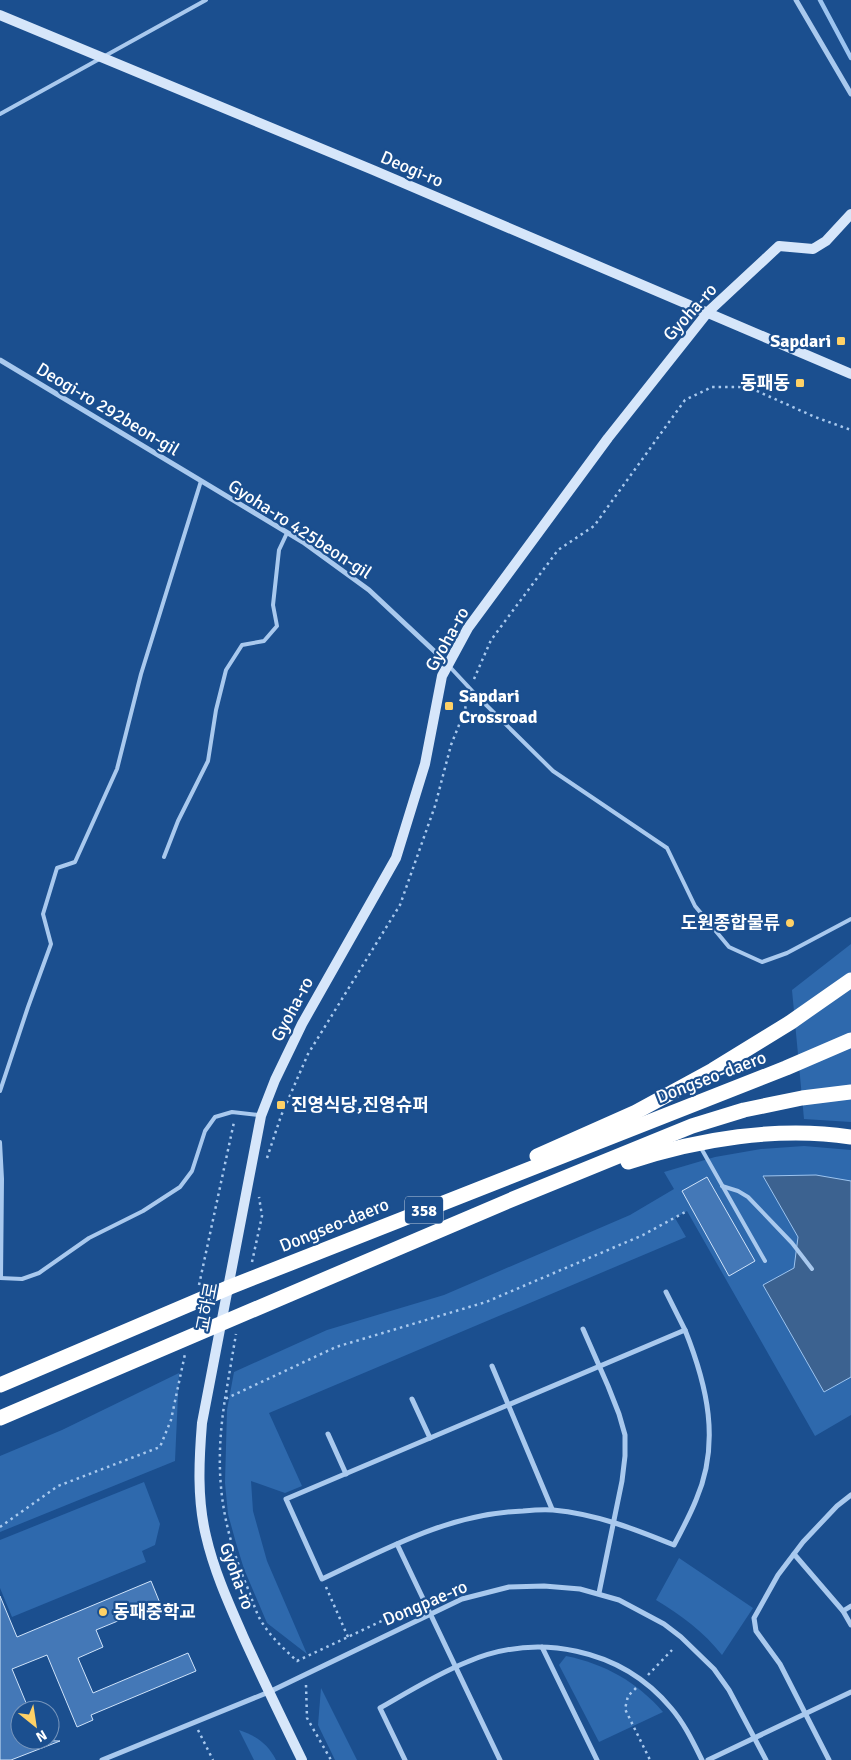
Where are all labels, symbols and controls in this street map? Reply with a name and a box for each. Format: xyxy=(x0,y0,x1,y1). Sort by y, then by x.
street label: Deogi-ro xyxy=(377,146,447,192)
street label: Gyoha-ro xyxy=(658,279,722,345)
place label: Sapdari xyxy=(770,330,831,352)
marker: Sapdari xyxy=(835,335,847,347)
street label: Deogi-ro 292beon-gil xyxy=(32,358,184,460)
place label: 동패동 xyxy=(740,372,790,394)
marker: 동패동 xyxy=(794,377,806,389)
street label: Gyoha-ro 425beon-gil xyxy=(224,474,376,584)
street label: Gyoha-ro xyxy=(420,603,474,675)
place label: Sapdari Crossroad xyxy=(459,685,538,728)
marker: Sapdari Crossroad xyxy=(443,700,455,712)
place label: 도원종합물류 xyxy=(681,912,780,934)
marker: 도원종합물류 xyxy=(784,917,796,929)
street label: Gyoha-ro xyxy=(266,973,318,1045)
street label: Dongseo-daero xyxy=(653,1046,769,1108)
place label: 진영식당,진영슈퍼 xyxy=(291,1094,429,1116)
marker: 진영식당,진영슈퍼 xyxy=(275,1099,287,1111)
street label: Dongseo-daero xyxy=(276,1193,392,1257)
road number: 358 xyxy=(405,1196,443,1224)
street label: 교하로 xyxy=(191,1281,223,1333)
street label: Gyoha-ro xyxy=(215,1539,259,1613)
street label: Dongpae-ro xyxy=(379,1575,471,1631)
place label: 동패중학교 xyxy=(113,1601,196,1623)
marker: 동패중학교 xyxy=(97,1606,109,1618)
north arrow xyxy=(10,1700,60,1750)
text: N xyxy=(33,1726,50,1746)

